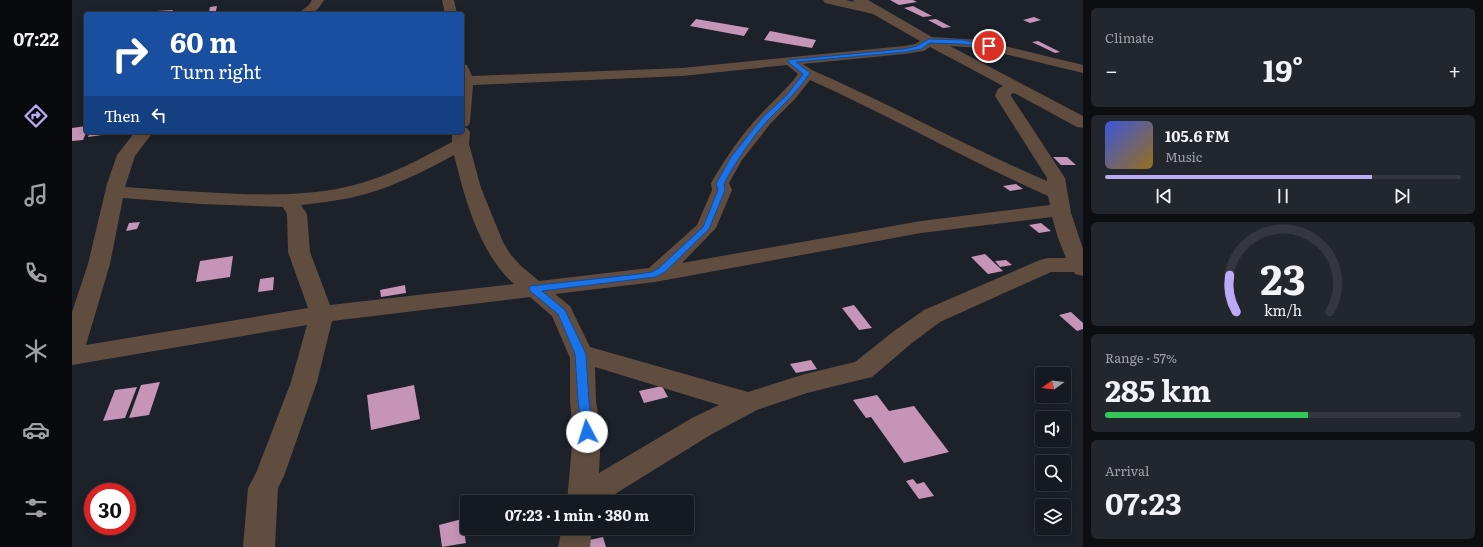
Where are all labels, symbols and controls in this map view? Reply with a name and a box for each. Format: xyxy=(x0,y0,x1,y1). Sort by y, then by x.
text: 60 m xyxy=(170,20,237,62)
text: 07:22 xyxy=(13,25,59,52)
icon: right xyxy=(104,28,156,80)
text: Climate xyxy=(1105,28,1154,47)
pin xyxy=(972,29,1006,63)
icon: arrive xyxy=(978,35,1000,57)
text: 19° xyxy=(1263,47,1303,91)
text: − xyxy=(1105,53,1118,86)
text: + xyxy=(1448,53,1461,86)
text: Turn right xyxy=(170,58,261,85)
icon: directions xyxy=(22,102,50,130)
text: Then xyxy=(104,104,140,127)
icon: left xyxy=(148,104,170,126)
text: 105.6 FM xyxy=(1165,124,1230,147)
text: Music xyxy=(1165,147,1202,166)
icon: music xyxy=(22,181,50,209)
icon: previous xyxy=(1153,185,1175,207)
icon: pause xyxy=(1272,185,1294,207)
icon: next xyxy=(1391,185,1413,207)
text: 23 xyxy=(1260,245,1306,307)
icon: phone xyxy=(22,259,50,287)
text: km/h xyxy=(1264,298,1303,319)
icon: climate xyxy=(22,337,50,365)
text: Range · 57% xyxy=(1105,348,1177,367)
north arrow xyxy=(1035,367,1071,403)
map controls xyxy=(1035,367,1071,535)
text: 285 km xyxy=(1105,367,1211,411)
position arrow xyxy=(566,411,608,453)
button: sound xyxy=(1035,411,1071,447)
icon: car xyxy=(22,416,50,444)
button: search xyxy=(1035,455,1071,491)
text: Arrival xyxy=(1105,461,1149,480)
text: 07:23 xyxy=(1105,480,1182,524)
speed limit sign: 30 xyxy=(84,483,136,535)
icon: filters xyxy=(22,494,50,522)
button: layers xyxy=(1035,499,1071,535)
text: 07:23 · 1 min · 380 m xyxy=(505,503,649,526)

